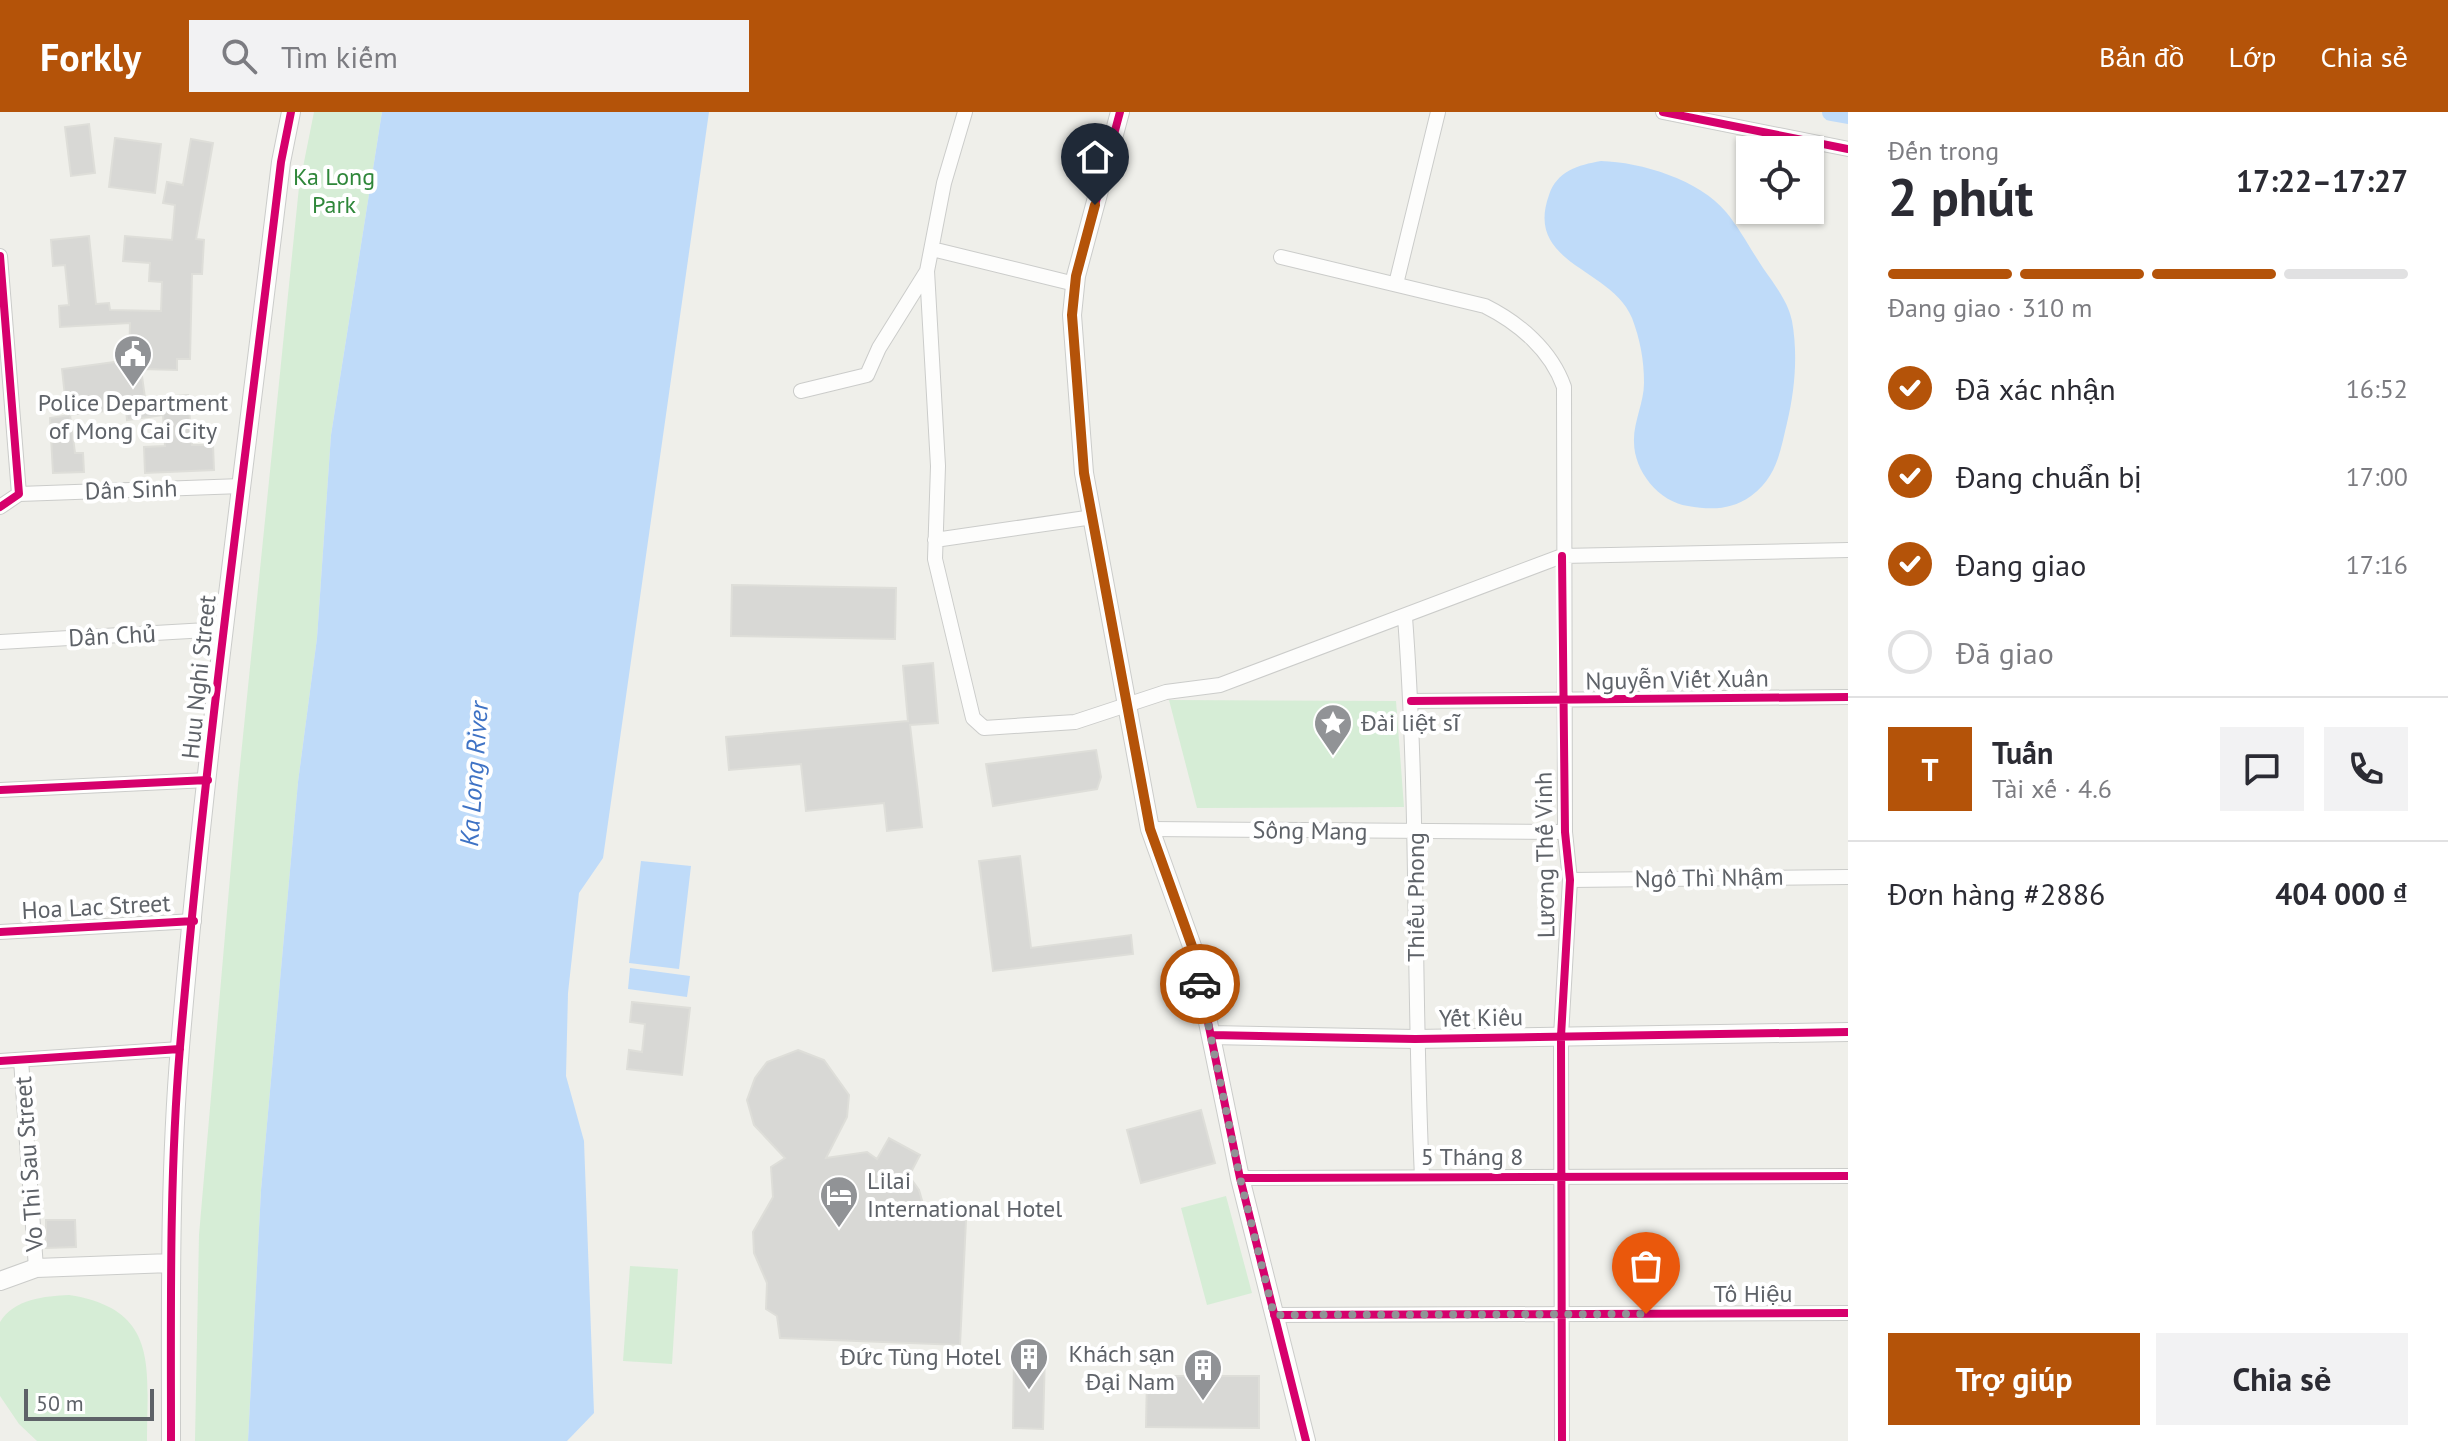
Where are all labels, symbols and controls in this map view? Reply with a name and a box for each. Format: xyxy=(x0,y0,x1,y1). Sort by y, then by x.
search box xyxy=(189,20,749,92)
text: Forkly xyxy=(40,32,141,81)
icon: search xyxy=(217,34,261,78)
text: Tìm kiếm xyxy=(281,37,398,76)
text: Bản đồ xyxy=(2099,38,2184,75)
text: Lớp xyxy=(2228,38,2276,75)
text: Chia sẻ xyxy=(2320,38,2408,75)
pin xyxy=(1061,123,1129,205)
text: Đến trong xyxy=(1888,134,1999,167)
icon: home xyxy=(1073,135,1117,179)
map controls xyxy=(1736,136,1824,224)
button: locate xyxy=(1736,136,1824,224)
park label: Ka Long Park xyxy=(293,161,375,220)
text: 17:22–17:27 xyxy=(2236,161,2408,200)
text: 2 phút xyxy=(1888,163,2033,230)
text: Đang giao · 310 m xyxy=(1888,291,2092,324)
public building icon: Police Department of Mong Cai City xyxy=(112,333,154,388)
icon: check xyxy=(1888,366,1932,410)
text: Đã xác nhận xyxy=(1956,369,2116,408)
text: 16:52 xyxy=(2346,372,2408,405)
place label: Police Department of Mong Cai City xyxy=(38,387,228,446)
icon: check xyxy=(1888,454,1932,498)
text: Đang chuẩn bị xyxy=(1956,457,2141,496)
text: 17:00 xyxy=(2346,460,2408,493)
street label: Dân Sinh xyxy=(84,472,178,507)
icon: check xyxy=(1888,542,1932,586)
text: Đang giao xyxy=(1956,545,2086,584)
text: 17:16 xyxy=(2346,548,2408,581)
street label: Huu Nghi Street xyxy=(174,593,223,760)
street label: Dân Chủ xyxy=(68,618,156,653)
text: Đã giao xyxy=(1956,633,2054,672)
street label: Nguyễn Viết Xuân xyxy=(1585,662,1769,697)
water label: Ka Long River xyxy=(452,699,495,848)
place icon: Đài liệt sĩ xyxy=(1312,702,1354,757)
place label: Đài liệt sĩ xyxy=(1360,707,1461,738)
button: chat xyxy=(2220,727,2304,811)
button: phone xyxy=(2324,727,2408,811)
text: Tuấn xyxy=(1992,733,2053,772)
text: T xyxy=(1921,750,1939,789)
street label: Lương Thế Vinh xyxy=(1528,771,1561,939)
text: Tài xế · 4.6 xyxy=(1992,772,2112,805)
street label: Sông Mang xyxy=(1252,814,1368,847)
street label: Thiếu Phong xyxy=(1400,832,1431,962)
street label: Ngô Thì Nhậm xyxy=(1634,861,1784,894)
text: Đơn hàng #2886 xyxy=(1888,874,2105,913)
text: 404 000 ₫ xyxy=(2275,874,2408,913)
street label: Hoa Lac Street xyxy=(21,887,171,926)
courier xyxy=(1160,944,1240,1024)
icon: car xyxy=(1178,962,1222,1006)
street label: Yết Kiêu xyxy=(1439,1001,1523,1034)
street label: Vo Thi Sau Street xyxy=(7,1075,50,1254)
street label: 5 Tháng 8 xyxy=(1421,1141,1523,1172)
place label: Lilai International Hotel xyxy=(867,1165,1062,1224)
hotel icon: Lilai International Hotel xyxy=(818,1174,860,1229)
pin xyxy=(1612,1232,1680,1314)
icon: bag xyxy=(1624,1244,1668,1288)
street label: Tô Hiệu xyxy=(1713,1278,1793,1309)
button: Trợ giúp xyxy=(1888,1333,2140,1425)
button: Chia sẻ xyxy=(2156,1333,2408,1425)
building icon: Đức Tùng Hotel xyxy=(1008,1336,1050,1391)
place label: Khách sạn Đại Nam xyxy=(1068,1338,1175,1397)
place label: Đức Tùng Hotel xyxy=(839,1341,1001,1372)
building icon: Khách sạn Đại Nam xyxy=(1182,1347,1224,1402)
scale bar xyxy=(24,1385,154,1421)
text: 50 m xyxy=(36,1389,84,1417)

